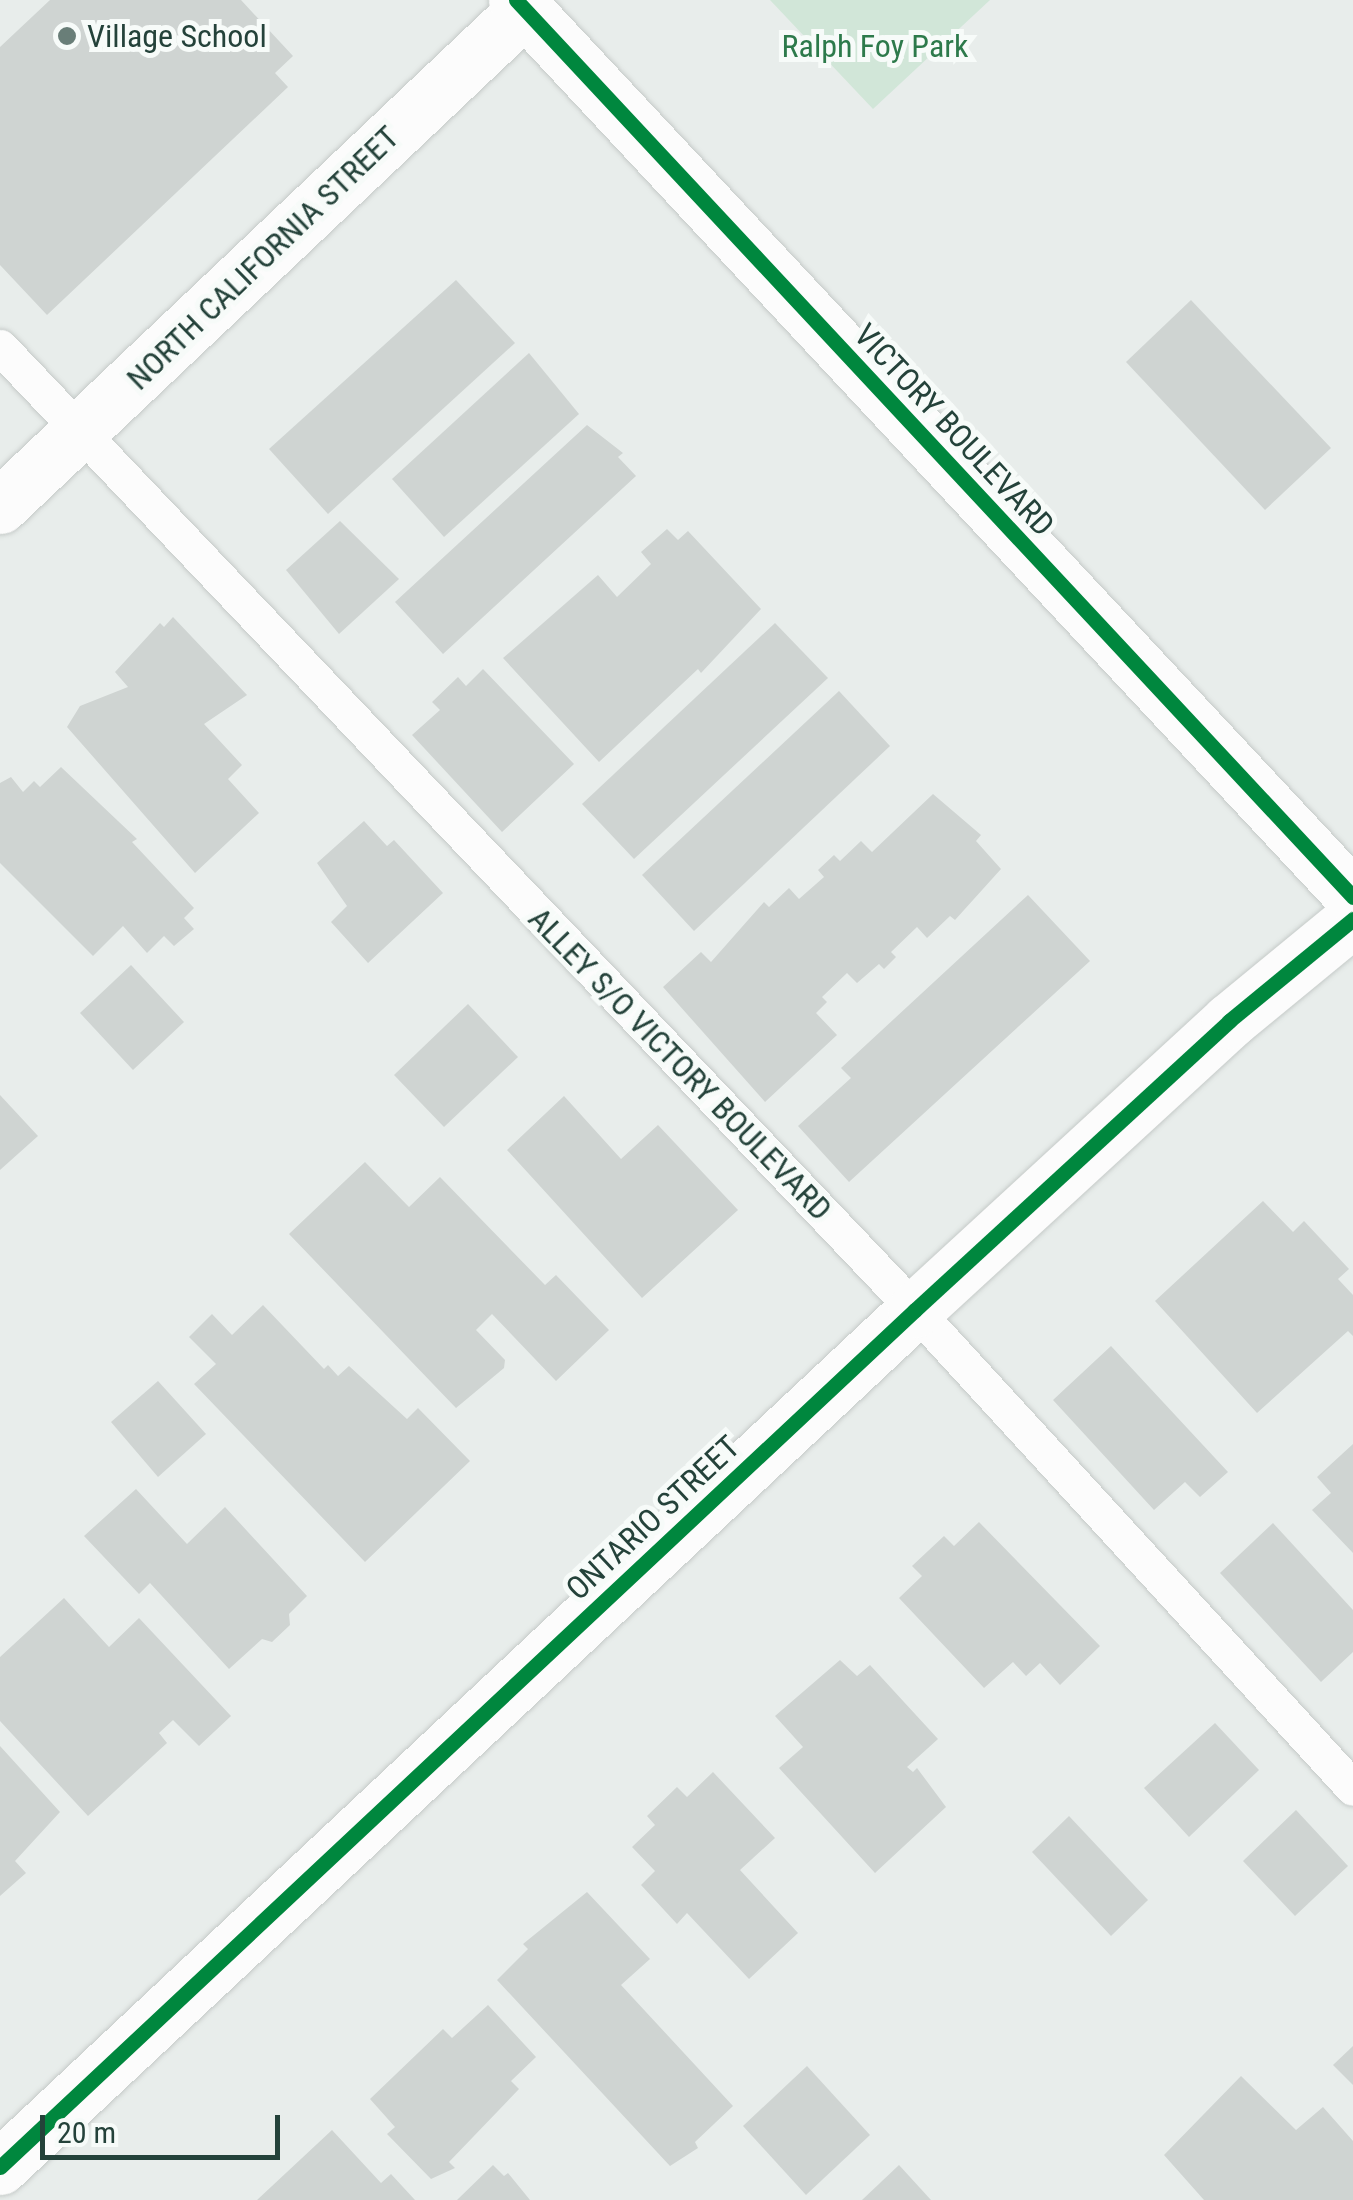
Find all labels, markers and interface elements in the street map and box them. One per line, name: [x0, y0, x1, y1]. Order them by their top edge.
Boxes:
place label: Village School: [87, 17, 267, 55]
marker: Village School: [56, 25, 78, 47]
park label: Ralph Foy Park: [782, 27, 968, 65]
street label: NORTH CALIFORNIA STREET: [119, 118, 407, 398]
street label: VICTORY BOULEVARD: [846, 316, 1062, 544]
street label: ALLEY S/O VICTORY BOULEVARD: [520, 900, 840, 1228]
street label: ONTARIO STREET: [558, 1428, 748, 1608]
scale bar: [45, 2095, 285, 2157]
text: 20 m: [57, 2115, 116, 2150]

